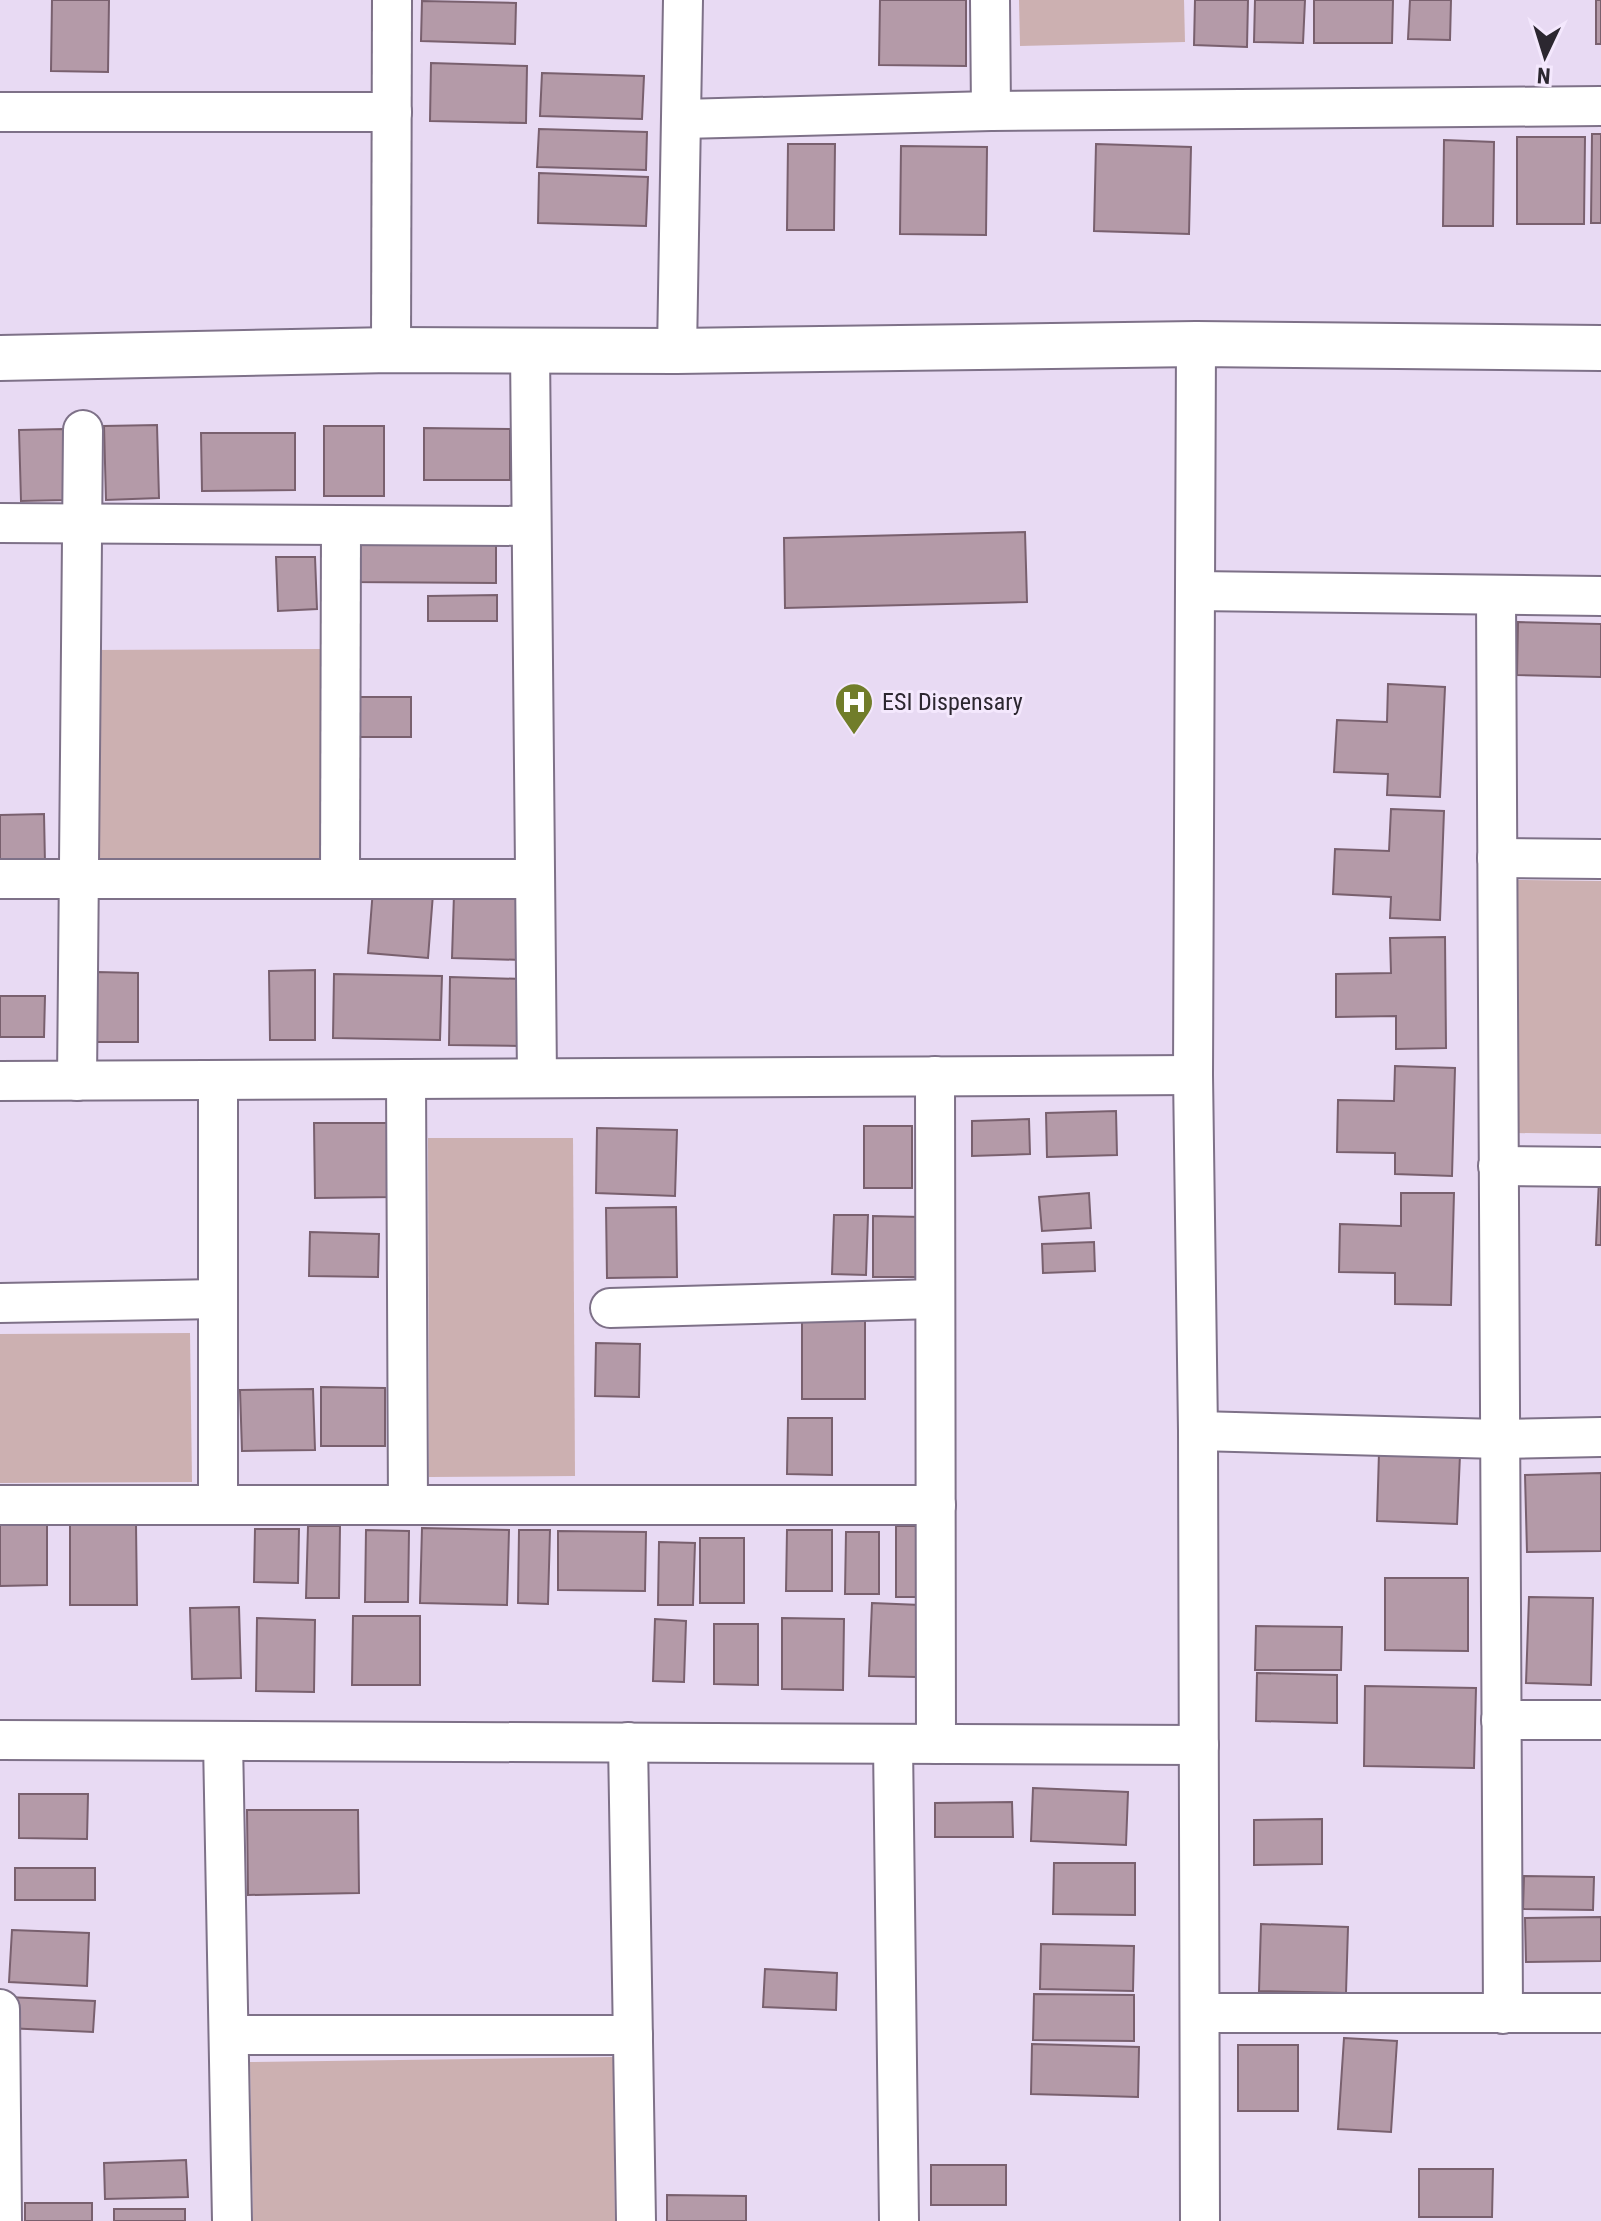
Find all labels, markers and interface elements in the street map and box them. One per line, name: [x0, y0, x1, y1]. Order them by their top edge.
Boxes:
north arrow: [1505, 16, 1585, 96]
text: N: [1536, 63, 1551, 88]
hospital icon: ESI Dispensary: [833, 681, 875, 736]
place label: ESI Dispensary: [882, 688, 1023, 716]

